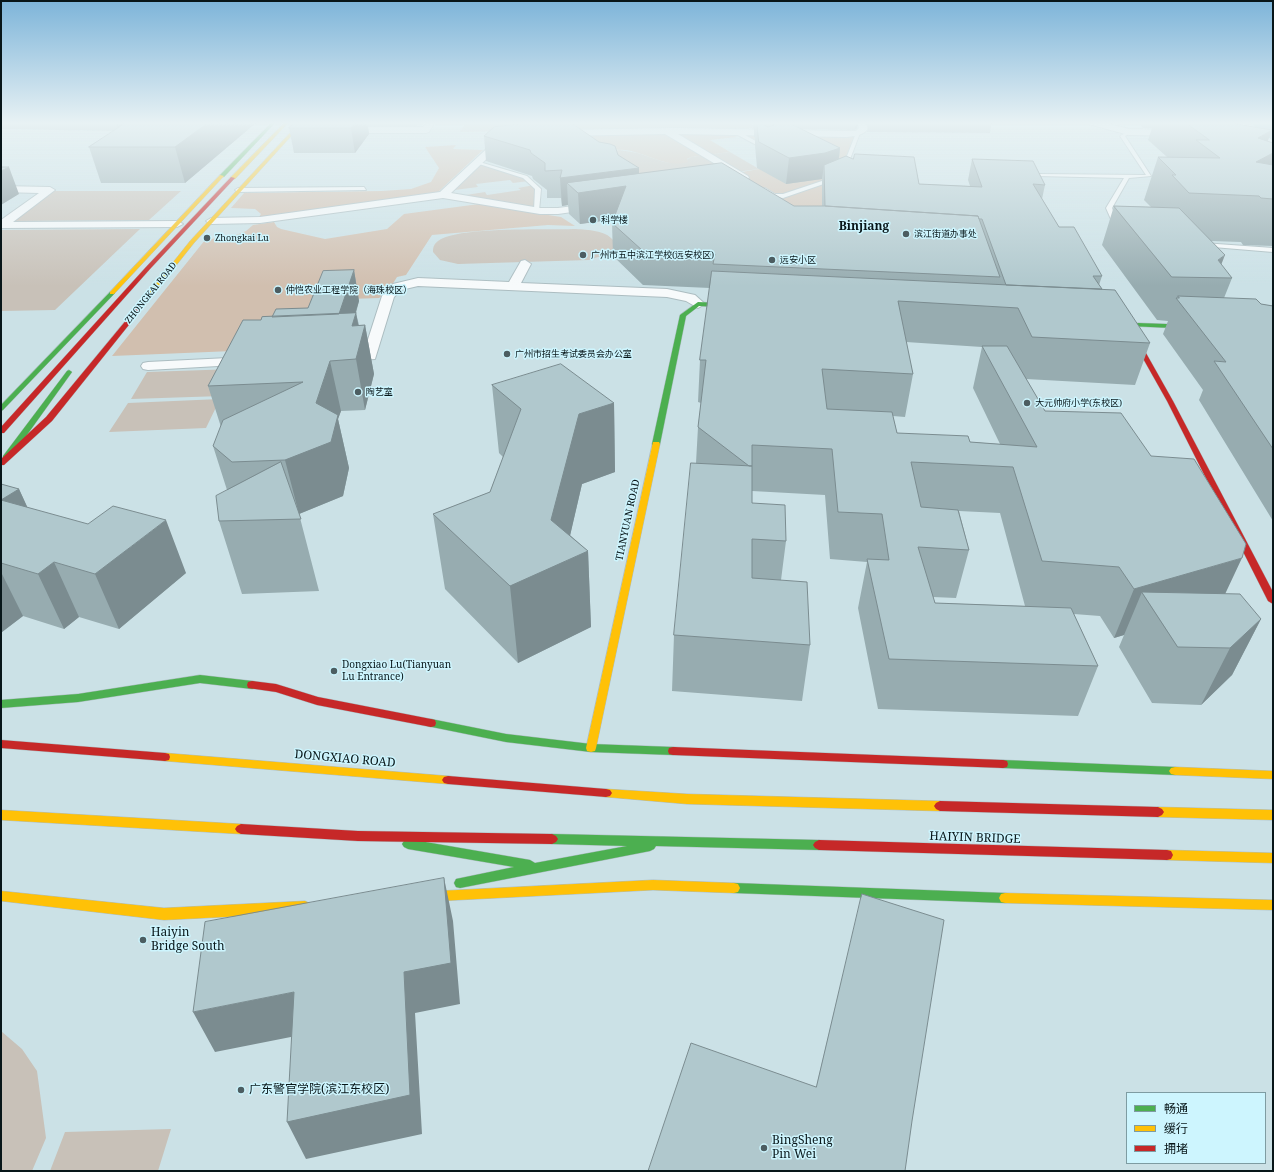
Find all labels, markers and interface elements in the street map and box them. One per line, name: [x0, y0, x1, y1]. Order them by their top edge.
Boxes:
marker: 科学楼: [588, 215, 598, 225]
place label: 科学楼: [601, 215, 628, 225]
district label: Binjiang: [839, 220, 889, 234]
marker: 滨江街道办事处: [901, 229, 911, 239]
place label: 滨江街道办事处: [914, 229, 977, 239]
marker: Zhongkai Lu: [202, 233, 212, 243]
place label: Zhongkai Lu: [215, 233, 269, 243]
marker: 广州市五中滨江学校(远安校区): [578, 250, 588, 260]
place label: 广州市五中滨江学校(远安校区): [591, 250, 714, 260]
marker: 远安小区: [767, 255, 777, 265]
place label: 远安小区: [780, 255, 816, 265]
street label: ZHONGKAI ROAD: [123, 260, 179, 326]
marker: 仲恺农业工程学院（海珠校区）: [273, 285, 283, 295]
place label: 仲恺农业工程学院（海珠校区）: [286, 285, 412, 295]
marker: 广州市招生考试委员会办公室: [502, 349, 512, 359]
place label: 广州市招生考试委员会办公室: [515, 349, 632, 359]
marker: 陶艺室: [353, 387, 363, 397]
place label: 陶艺室: [366, 387, 393, 397]
marker: 大元帅府小学(东校区): [1022, 398, 1032, 408]
place label: 大元帅府小学(东校区): [1035, 398, 1122, 408]
street label: TIANYUAN ROAD: [614, 478, 642, 562]
place label: Dongxiao Lu(Tianyuan Lu Entrance): [342, 659, 451, 682]
marker: Dongxiao Lu(Tianyuan Lu Entrance): [329, 666, 339, 676]
street label: DONGXIAO ROAD: [294, 747, 396, 771]
street label: HAIYIN BRIDGE: [929, 829, 1021, 847]
place label: Haiyin Bridge South: [151, 926, 225, 954]
marker: Haiyin Bridge South: [138, 935, 148, 945]
place label: 广东警官学院(滨江东校区): [249, 1083, 389, 1097]
marker: 广东警官学院(滨江东校区): [236, 1085, 246, 1095]
legend: [1126, 1092, 1266, 1164]
text: 畅通: [1164, 1100, 1188, 1117]
text: 缓行: [1164, 1120, 1188, 1137]
place label: BingSheng Pin Wei: [772, 1134, 833, 1162]
text: 拥堵: [1164, 1140, 1188, 1157]
marker: BingSheng Pin Wei: [759, 1143, 769, 1153]

